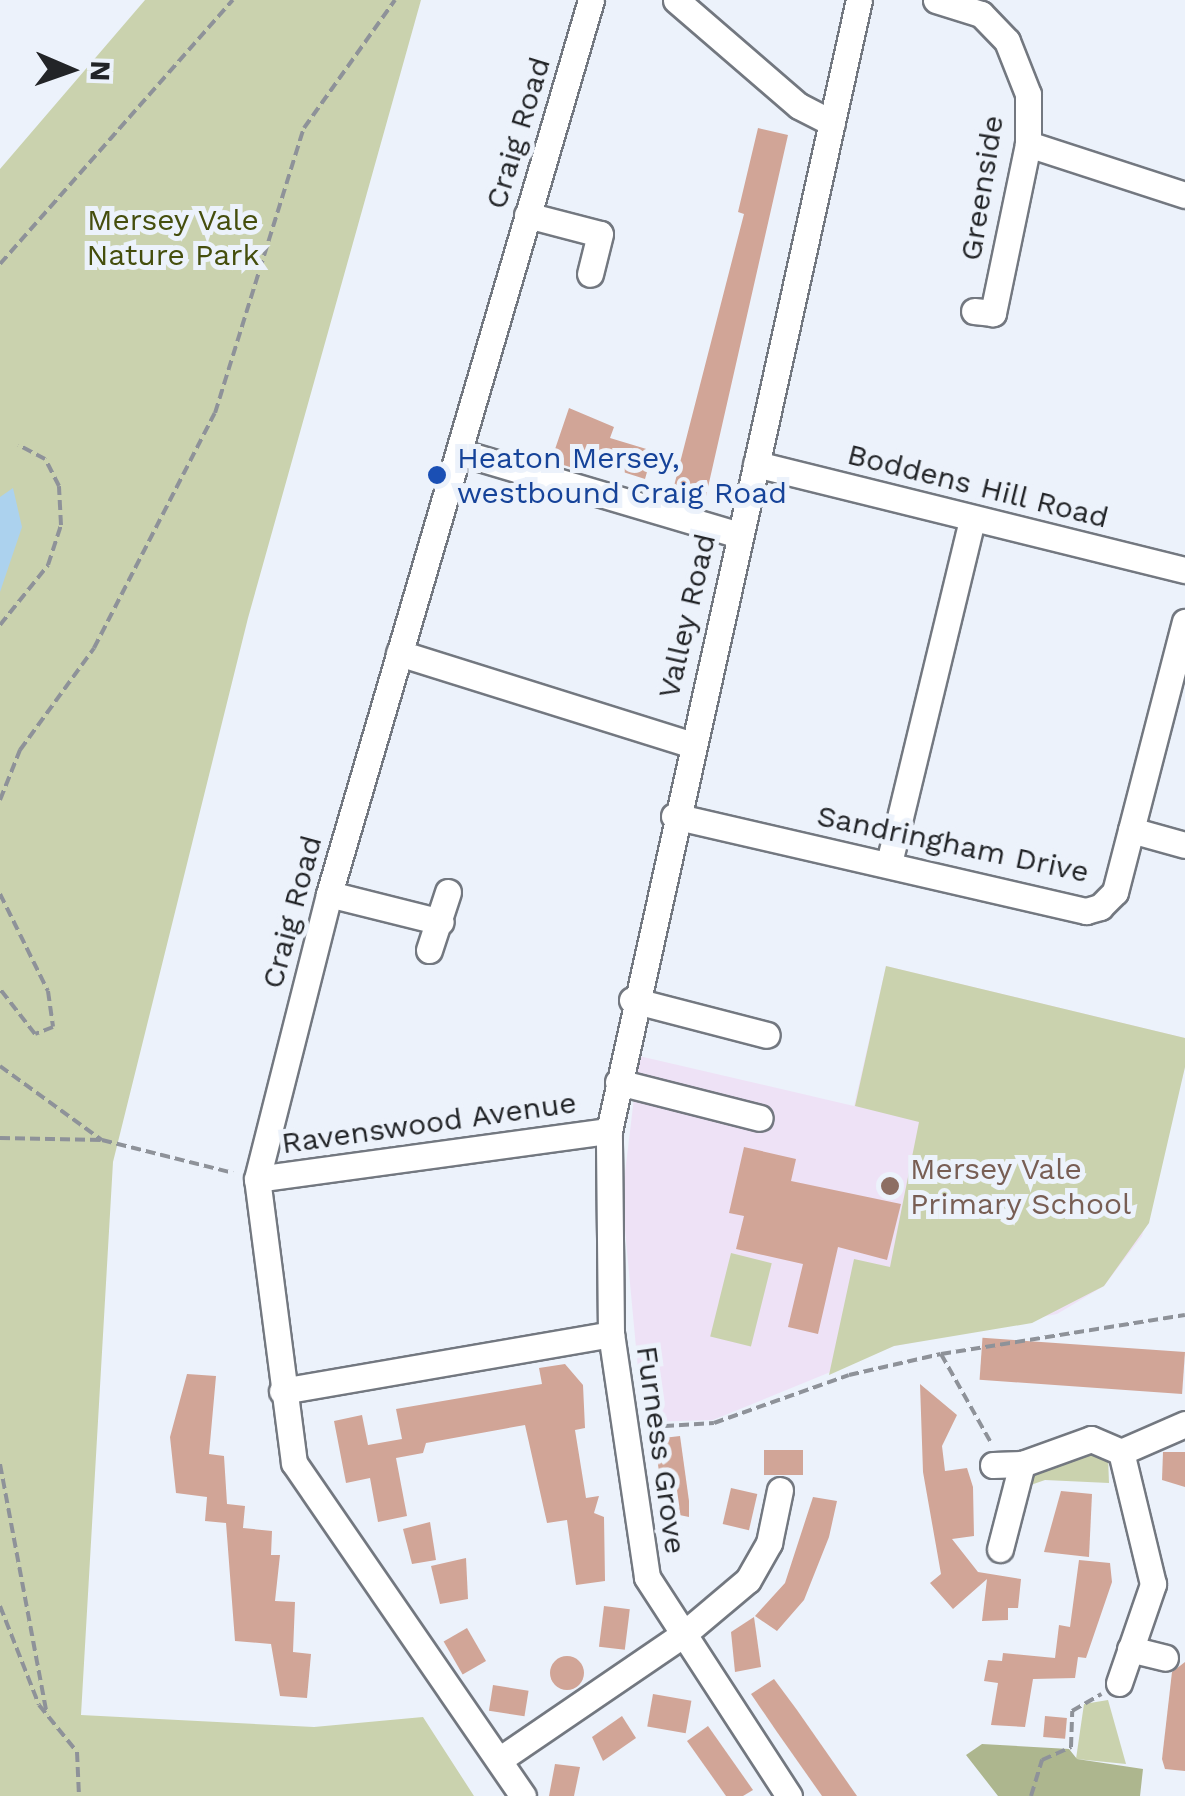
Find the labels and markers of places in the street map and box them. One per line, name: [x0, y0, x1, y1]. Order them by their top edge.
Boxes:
place label: Heaton Mersey, westbound Craig Road: [457, 440, 787, 510]
marker: Heaton Mersey, westbound Craig Road: [426, 464, 448, 486]
place label: Mersey Vale Primary School: [910, 1151, 1132, 1222]
marker: Mersey Vale Primary School: [879, 1175, 901, 1197]

